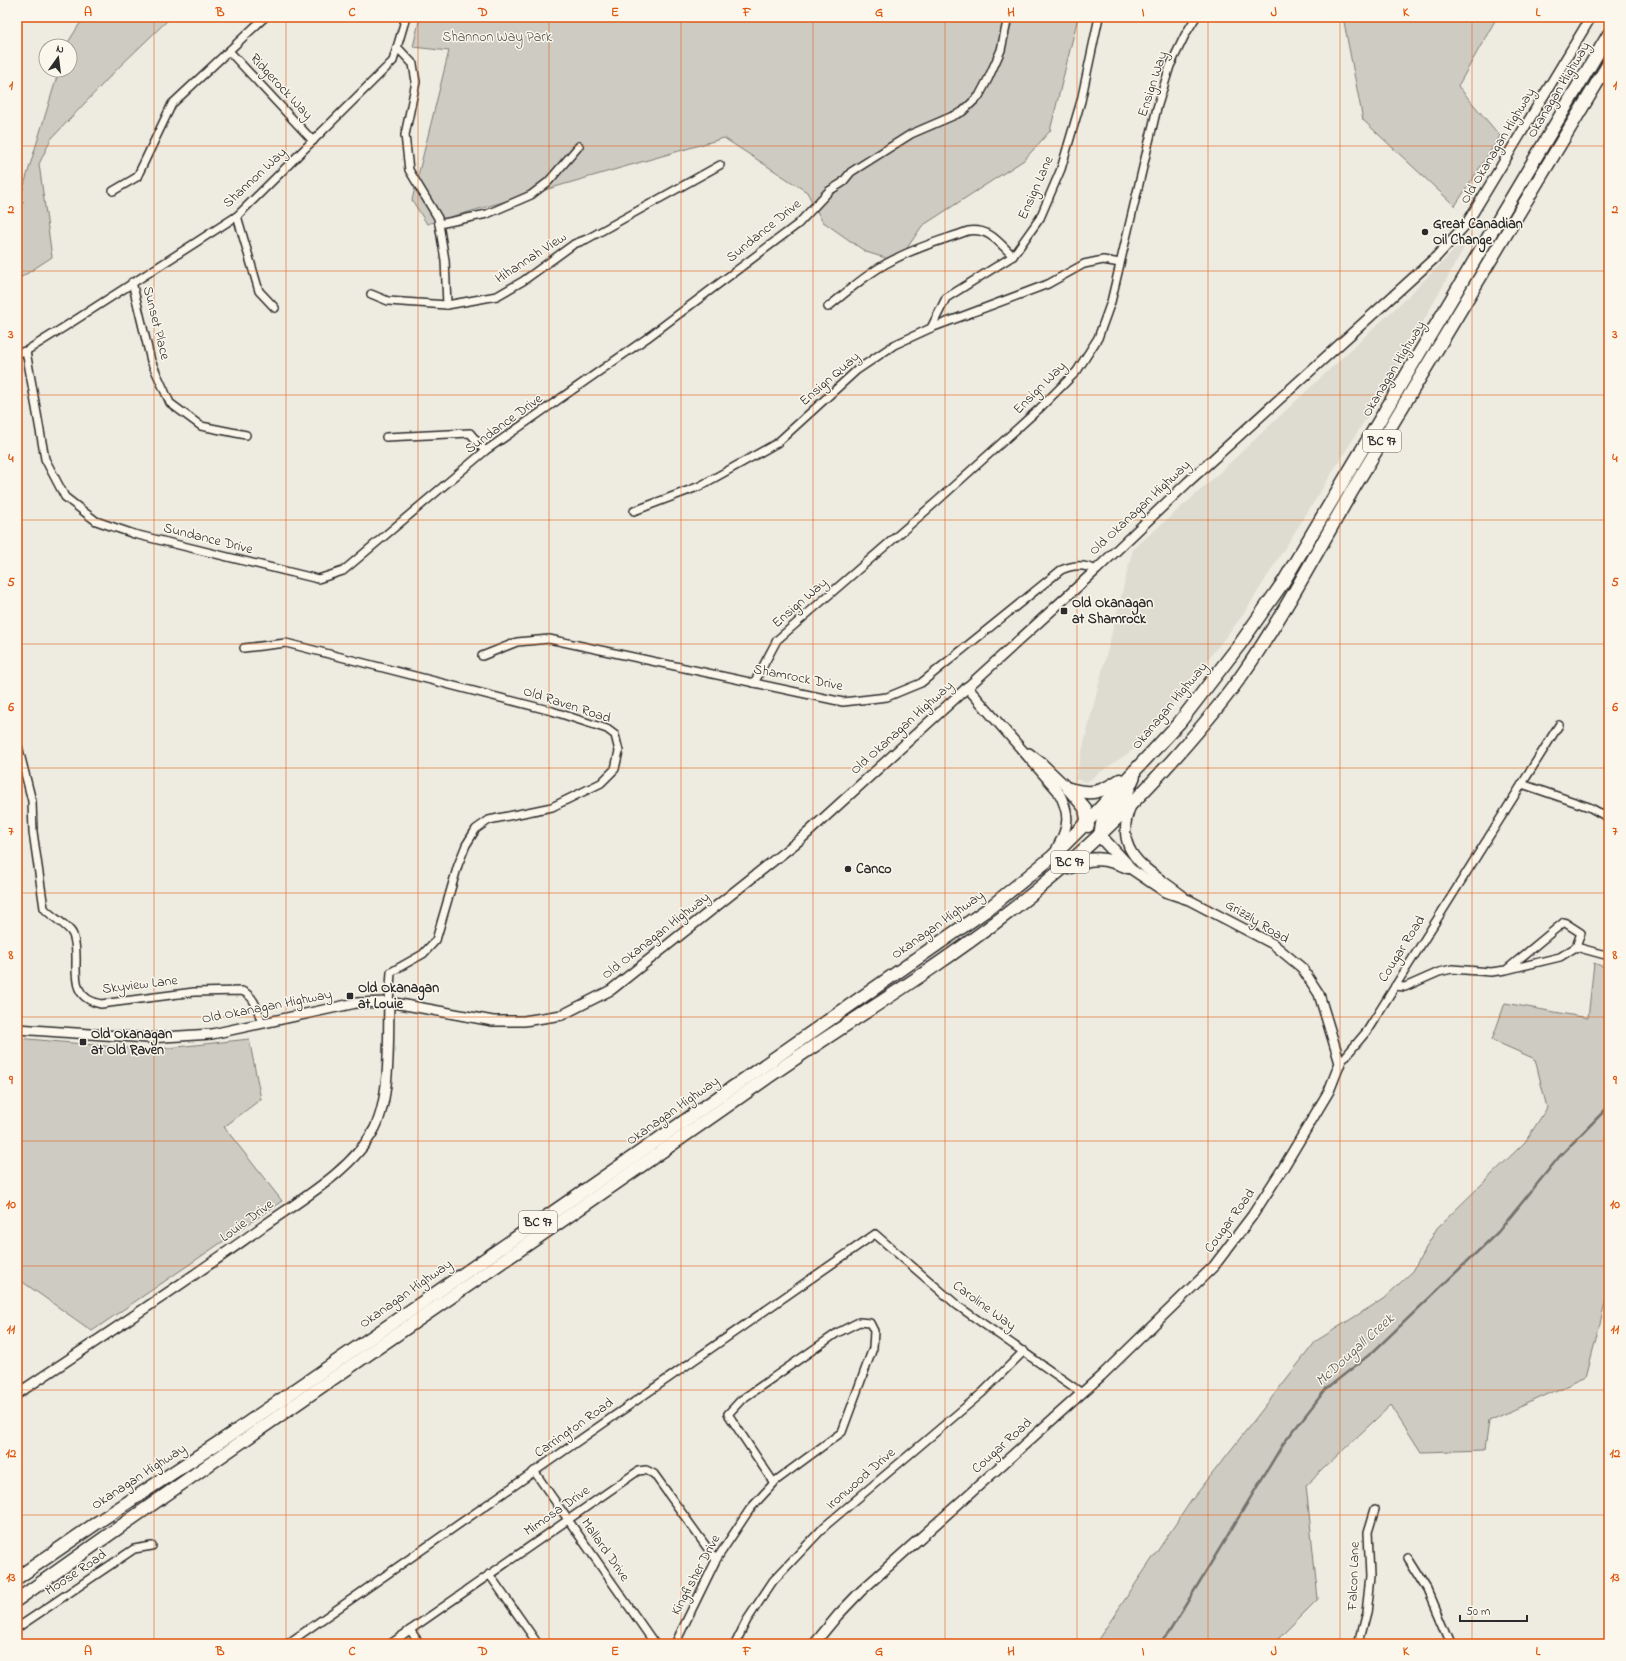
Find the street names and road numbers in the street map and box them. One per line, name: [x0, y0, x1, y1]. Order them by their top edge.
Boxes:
street label: Okanagan Highway: [1522, 38, 1597, 143]
street label: Ensign Way: [1133, 48, 1174, 120]
street label: Ridgerock Way: [244, 49, 318, 126]
street label: Old Okanagan Highway: [1455, 84, 1542, 209]
street label: Shannon Way: [218, 143, 293, 214]
street label: Ensign Lane: [1013, 152, 1061, 224]
street label: Sundance Drive: [722, 194, 807, 268]
street label: Hihannah View: [491, 227, 571, 289]
street label: Sunset Place: [137, 284, 175, 363]
street label: Okanagan Highway: [1357, 317, 1432, 422]
street label: Ensign Quay: [795, 347, 866, 412]
street label: Ensign Way: [1009, 356, 1072, 420]
street label: Sundance Drive: [461, 388, 548, 459]
road number: BC 97: [1363, 430, 1401, 452]
street label: Old Okanagan Highway: [1085, 455, 1196, 561]
street label: Sundance Drive: [161, 518, 256, 560]
street label: Ensign Way: [767, 573, 833, 634]
street label: Okanagan Highway: [1127, 657, 1214, 755]
street label: Shamrock Drive: [751, 659, 845, 697]
street label: Old Okanagan Highway: [846, 676, 959, 781]
street label: Old Raven Road: [520, 681, 614, 729]
road number: BC 97: [1051, 851, 1089, 873]
street label: Okanagan Highway: [887, 885, 989, 966]
street label: Old Okanagan Highway: [597, 887, 715, 986]
street label: Grizzly Road: [1220, 895, 1293, 950]
street label: Cougar Road: [1373, 911, 1432, 987]
street label: Skyview Lane: [101, 970, 180, 1001]
street label: Old Okanagan Highway: [200, 984, 334, 1031]
street label: Okanagan Highway: [622, 1071, 724, 1152]
street label: Cougar Road: [1199, 1184, 1261, 1258]
street label: Louie Drive: [216, 1194, 279, 1248]
road number: BC 97: [519, 1211, 557, 1233]
street label: Okanagan Highway: [355, 1254, 457, 1335]
street label: Caroline Way: [947, 1276, 1020, 1337]
street label: Carrington Road: [530, 1393, 619, 1464]
street label: Cougar Road: [967, 1413, 1038, 1480]
street label: Okanagan Highway: [87, 1438, 191, 1516]
street label: Ironwood Drive: [822, 1442, 901, 1515]
street label: Mimosa Drive: [520, 1480, 595, 1542]
street label: Mallard Drive: [575, 1514, 635, 1587]
street label: Kingfisher Drive: [666, 1530, 727, 1620]
street label: Falcon Lane: [1342, 1541, 1366, 1612]
street label: Moose Road: [41, 1545, 111, 1601]

